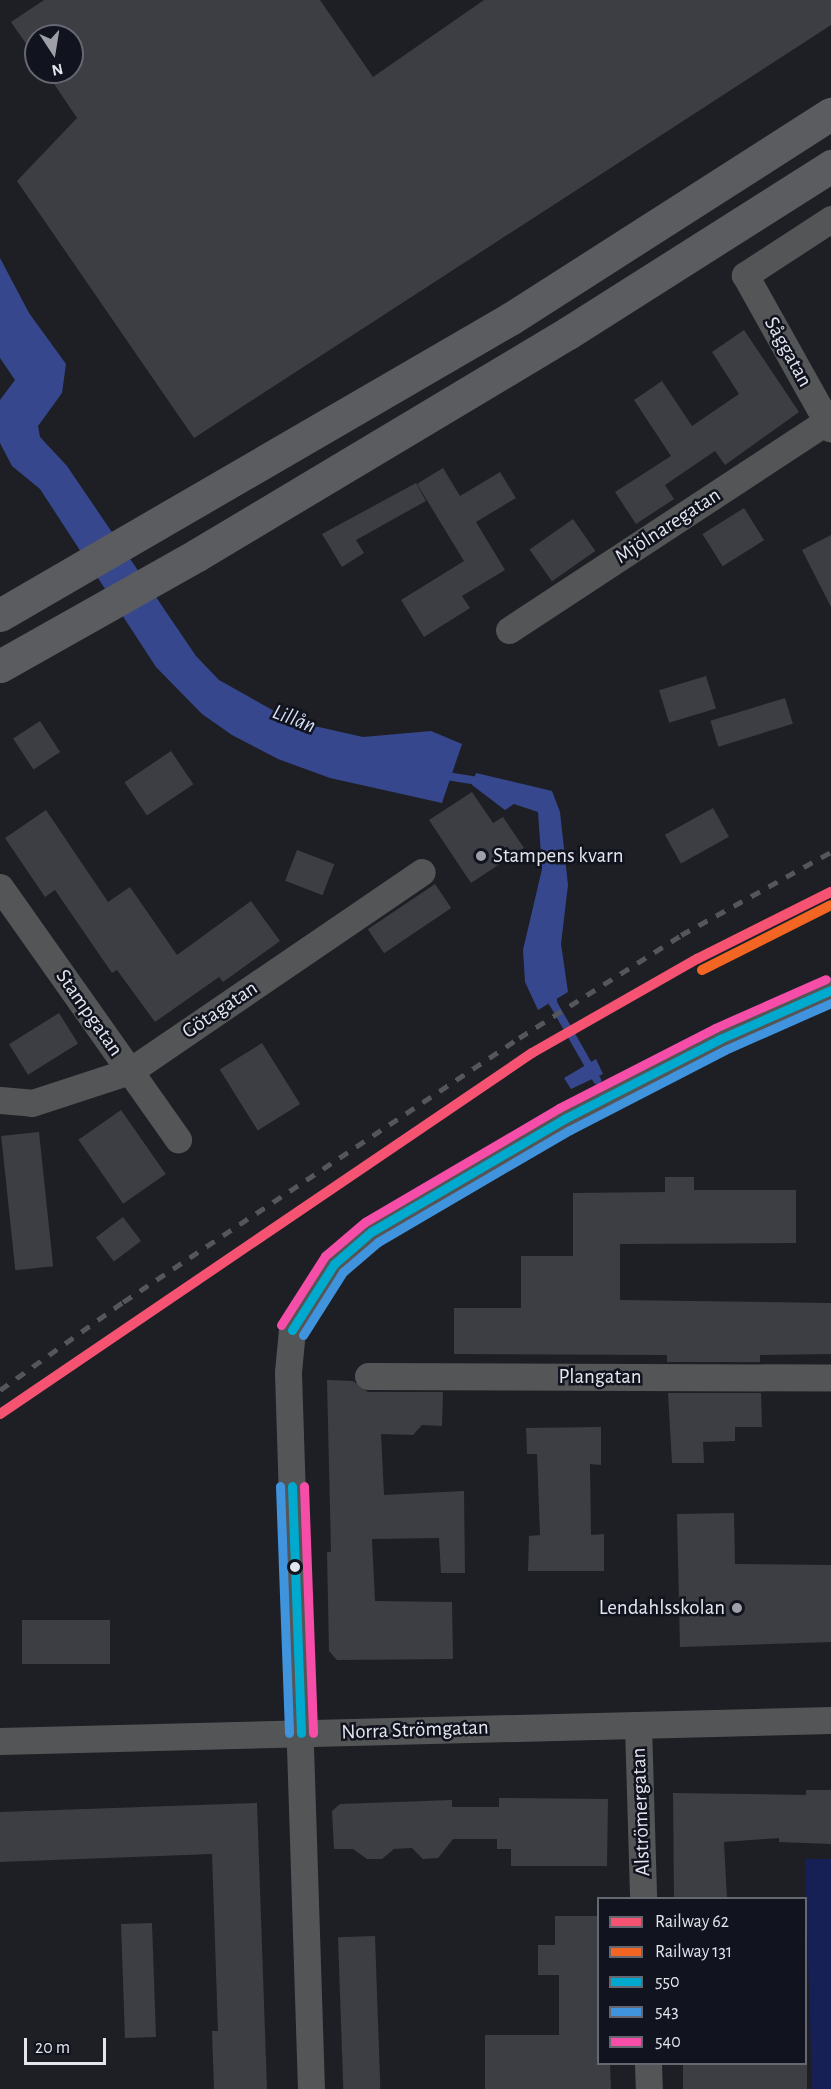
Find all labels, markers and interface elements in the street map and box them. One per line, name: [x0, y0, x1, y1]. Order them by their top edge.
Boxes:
north arrow: [24, 24, 84, 84]
text: N: [50, 61, 64, 79]
street label: Såggatan: [759, 313, 817, 391]
street label: Mjölnaregatan: [610, 483, 726, 569]
water label: Lillån: [269, 699, 319, 739]
place label: Stampens kvarn: [493, 843, 624, 869]
marker: Stampens kvarn: [474, 849, 488, 863]
street label: Stampgatan: [50, 965, 128, 1061]
street label: Götagatan: [177, 976, 263, 1044]
street label: Plangatan: [558, 1364, 642, 1390]
unlabelled marker: [289, 1561, 301, 1573]
place label: Lendahlsskolan: [599, 1595, 725, 1621]
marker: Lendahlsskolan: [730, 1601, 744, 1615]
street label: Norra Strömgatan: [341, 1715, 489, 1745]
street label: Alströmergatan: [626, 1747, 656, 1877]
legend: [597, 1897, 807, 2065]
text: Railway 62: [655, 1913, 729, 1931]
text: Railway 131: [655, 1943, 732, 1961]
text: 550: [655, 1973, 680, 1991]
text: 543: [655, 2003, 679, 2021]
scale bar: [27, 2026, 110, 2064]
text: 540: [655, 2033, 681, 2051]
text: 20 m: [35, 2039, 70, 2057]

